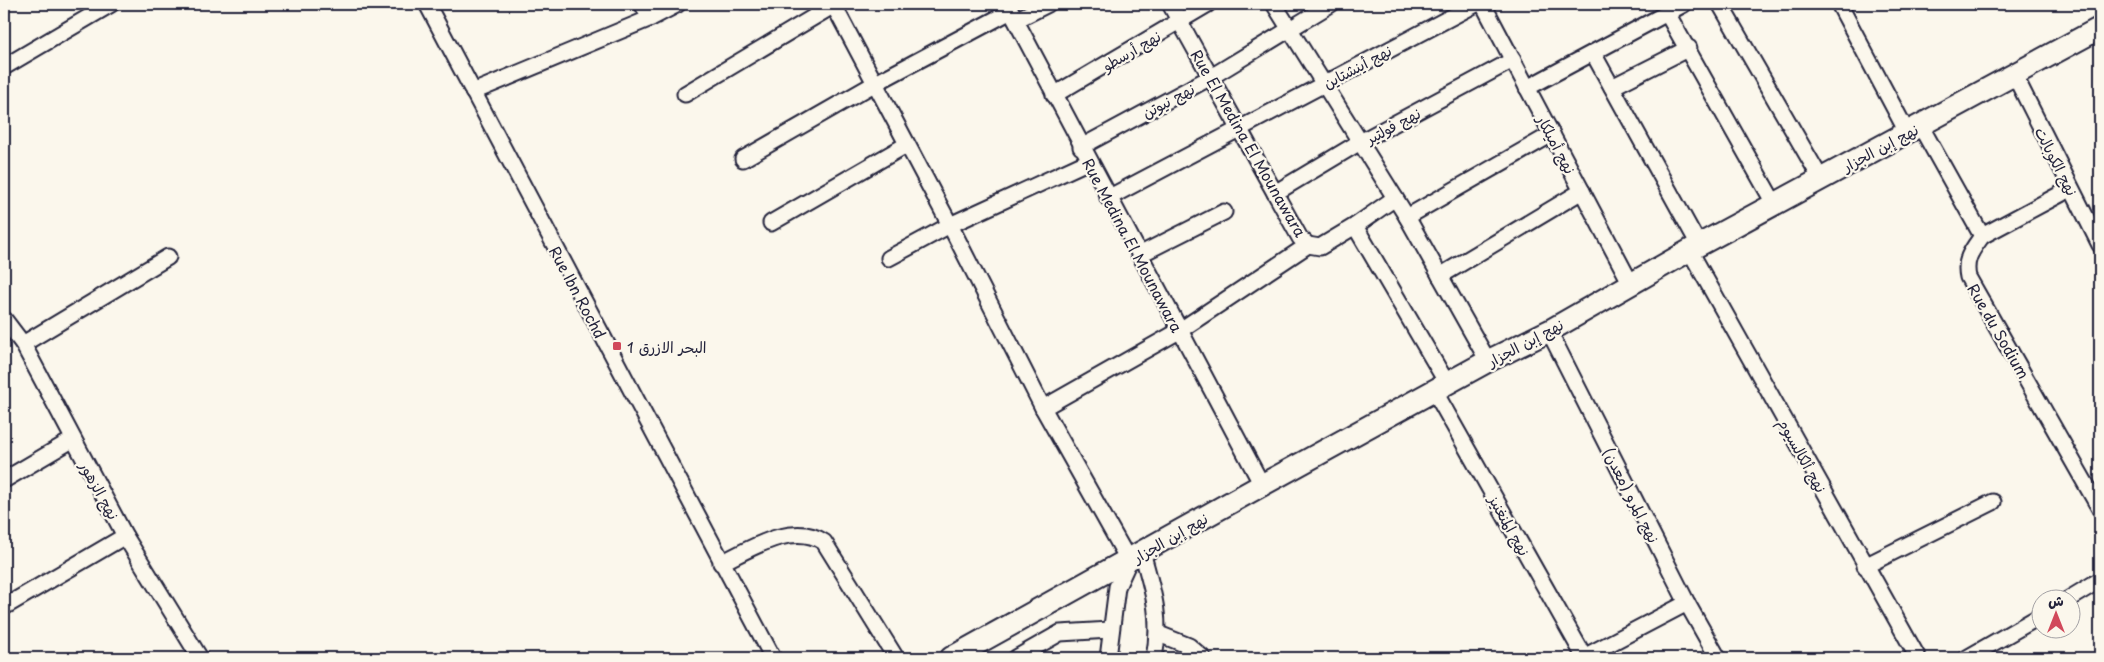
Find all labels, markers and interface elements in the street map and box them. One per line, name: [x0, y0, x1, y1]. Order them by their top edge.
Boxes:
street label: نهج أرسطو: [1096, 24, 1165, 77]
street label: نهج أينشتاين: [1318, 38, 1396, 94]
street label: Rue El Medina El Mounawara: [1186, 45, 1313, 242]
street label: نهج نيوتن: [1137, 76, 1199, 124]
street label: نهج فولتير: [1360, 101, 1424, 150]
street label: نهج أميلكار: [1531, 109, 1582, 178]
street label: نهج إبن الجزار: [1837, 117, 1922, 177]
street label: نهج الكوبالت: [2030, 122, 2084, 200]
street label: Rue Medina El Mounawara: [1077, 154, 1189, 337]
street label: Rue Ibn Rochd: [544, 242, 612, 342]
street label: Rue du Sodium: [1962, 279, 2036, 383]
street label: نهج إبن الجزار: [1482, 312, 1567, 372]
place label: 1 البحر الازرق: [627, 335, 707, 358]
marker: 1 البحر الازرق: [611, 340, 623, 352]
street label: نهج ألكالسيوم: [1771, 413, 1833, 498]
street label: نهج المرو (معدن): [1598, 443, 1666, 547]
street label: نهج الزهور: [74, 456, 126, 524]
street label: نهج المنغنيز: [1483, 488, 1536, 560]
street label: نهج إبن الجزار: [1127, 506, 1212, 568]
north arrow: [2032, 590, 2082, 640]
text: ش: [2048, 590, 2064, 611]

